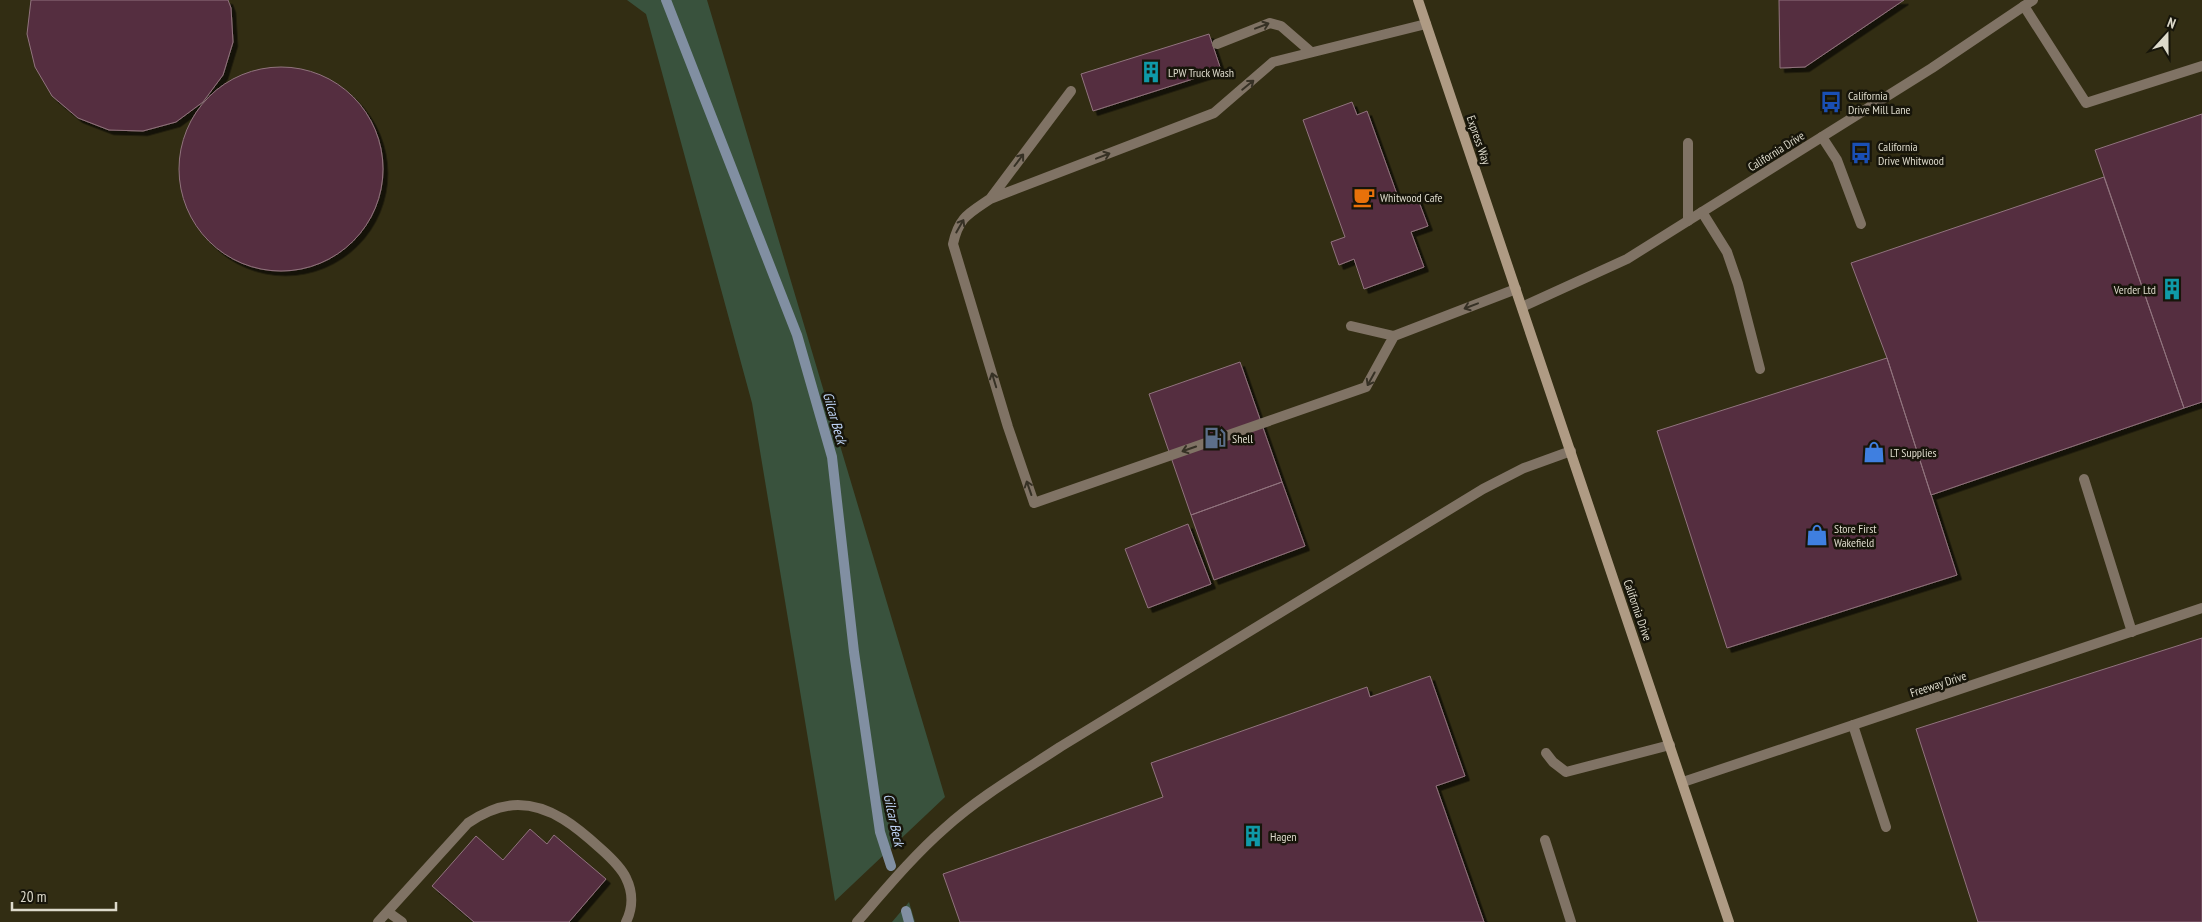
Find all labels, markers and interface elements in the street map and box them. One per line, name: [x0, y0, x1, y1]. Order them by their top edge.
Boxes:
north arrow: [2142, 10, 2192, 60]
text: N: [2165, 13, 2178, 33]
one-way arrow: [1254, 21, 1269, 30]
building icon: LPW Truck Wash: [1138, 59, 1164, 85]
place label: LPW Truck Wash: [1168, 65, 1234, 80]
one-way arrow: [1241, 80, 1254, 91]
place label: California Drive Mill Lane: [1848, 88, 1911, 117]
bus stop icon: California Drive Mill Lane: [1818, 89, 1844, 115]
street label: Express Way: [1464, 113, 1495, 167]
street label: California Drive: [1745, 128, 1807, 174]
place label: California Drive Whitwood: [1878, 139, 1944, 168]
bus stop icon: California Drive Whitwood: [1848, 140, 1874, 166]
one-way arrow: [1096, 150, 1111, 159]
one-way arrow: [1014, 153, 1024, 167]
cafe icon: Whitwood Cafe: [1351, 184, 1377, 210]
place label: Whitwood Cafe: [1380, 190, 1442, 205]
one-way arrow: [955, 218, 965, 233]
building icon: Verder Ltd: [2159, 276, 2185, 302]
place label: Verder Ltd: [2113, 282, 2156, 297]
one-way arrow: [1464, 302, 1479, 311]
one-way arrow: [1366, 371, 1375, 386]
one-way arrow: [989, 373, 999, 389]
water label: Gilcar Beck: [819, 390, 851, 448]
fuel station icon: Shell: [1202, 425, 1228, 451]
place label: Shell: [1232, 431, 1253, 446]
shop icon: LT Supplies: [1861, 439, 1887, 465]
one-way arrow: [1181, 445, 1197, 454]
place label: LT Supplies: [1890, 445, 1937, 460]
one-way arrow: [1024, 480, 1033, 496]
place label: Store First Wakefield: [1834, 521, 1877, 550]
shop icon: Store First Wakefield: [1804, 522, 1830, 548]
street label: California Drive: [1620, 577, 1656, 643]
street label: Freeway Drive: [1908, 668, 1968, 700]
water label: Gilcar Beck: [880, 792, 909, 849]
building icon: Hagen: [1240, 823, 1266, 849]
place label: Hagen: [1270, 829, 1297, 844]
scale bar: [12, 880, 116, 912]
text: 20 m: [20, 887, 46, 906]

